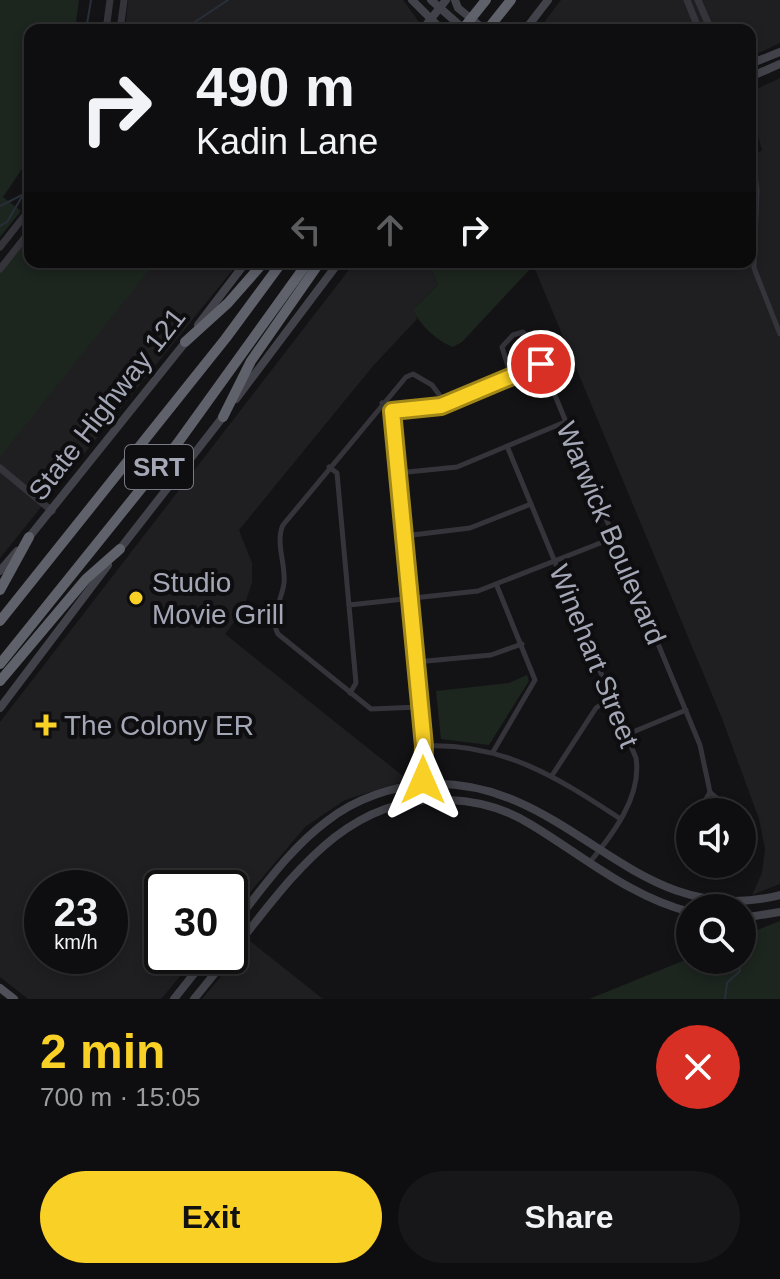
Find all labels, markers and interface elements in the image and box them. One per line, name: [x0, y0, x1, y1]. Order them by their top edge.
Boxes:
text: 490 m: [196, 55, 355, 118]
icon: right: [64, 56, 168, 160]
text: Kadin Lane: [196, 121, 378, 162]
icon: left: [284, 208, 328, 252]
icon: ahead: [368, 208, 412, 252]
icon: right: [452, 208, 496, 252]
street label: State Highway 121: [22, 302, 192, 506]
pin: [507, 330, 575, 398]
icon: arrive: [519, 342, 563, 386]
street label: Warwick Boulevard: [550, 417, 672, 649]
road number: SRT: [125, 445, 193, 489]
street label: Winehart Street: [543, 560, 645, 752]
place label: Studio Movie Grill: [152, 567, 284, 630]
marker: Studio Movie Grill: [127, 589, 145, 607]
place label: The Colony ER: [64, 710, 254, 741]
marker: The Colony ER: [35, 714, 57, 736]
position arrow: [381, 738, 465, 822]
map controls: [676, 798, 756, 974]
button: sound: [676, 798, 756, 878]
speed limit sign: 30: [144, 870, 248, 974]
text: 23: [54, 890, 98, 934]
button: search: [676, 894, 756, 974]
text: km/h: [54, 931, 98, 953]
text: 2 min: [40, 1025, 165, 1078]
button: close: [656, 1025, 740, 1109]
text: 700 m · 15:05: [40, 1082, 200, 1112]
button: Exit: [40, 1171, 382, 1263]
button: Share: [398, 1171, 740, 1263]

